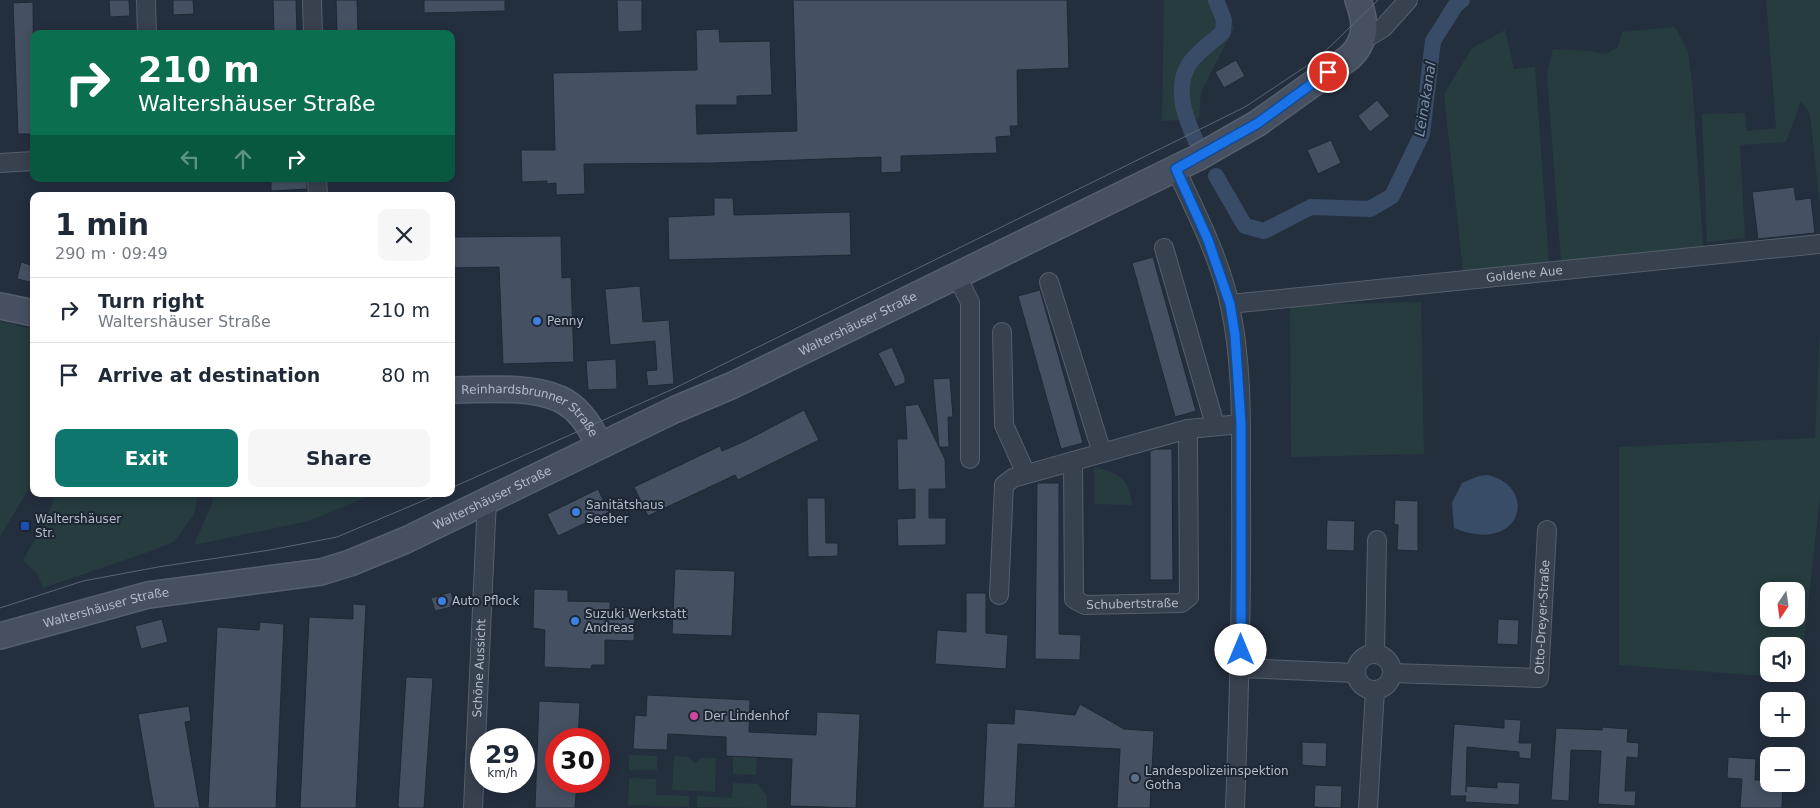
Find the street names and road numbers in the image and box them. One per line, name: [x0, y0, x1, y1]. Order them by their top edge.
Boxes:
street label: Goldene Aue: [1485, 263, 1564, 285]
street label: Waltershäuser Straße: [797, 289, 919, 359]
street label: Reinhardsbrunner Straße: [461, 382, 601, 439]
street label: Waltershäuser Straße: [431, 463, 554, 533]
street label: Otto-Dreyer-Straße: [1532, 560, 1552, 675]
street label: Waltershäuser Straße: [42, 585, 170, 631]
street label: Schubertstraße: [1086, 596, 1179, 612]
street label: Schöne Aussicht: [470, 618, 489, 718]

